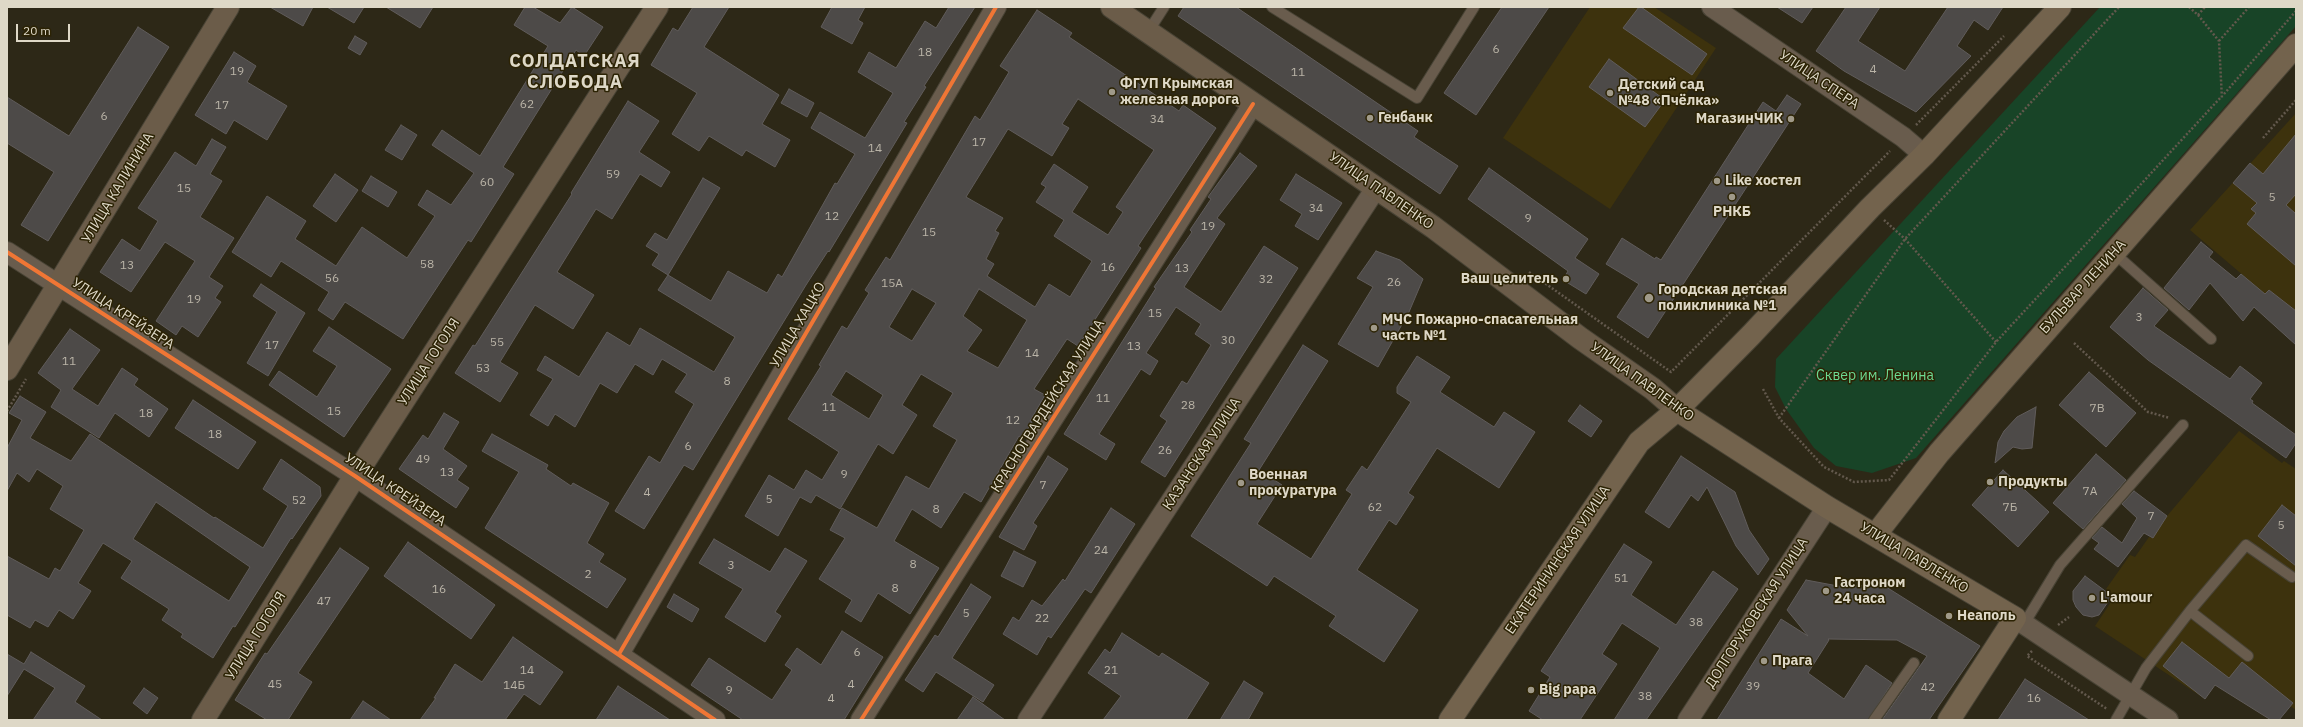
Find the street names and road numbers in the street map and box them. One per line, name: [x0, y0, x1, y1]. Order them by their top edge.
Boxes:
street label: УЛИЦА СПЕРА: [1776, 47, 1862, 113]
street label: УЛИЦА КАЛИНИНА: [78, 130, 158, 246]
street label: УЛИЦА ПАВЛЕНКО: [1326, 149, 1436, 233]
street label: БУЛЬВАР ЛЕНИНА: [2036, 236, 2130, 338]
street label: УЛИЦА КРЕЙЗЕРА: [69, 275, 177, 353]
street label: УЛИЦА ХАЦКО: [767, 279, 829, 371]
street label: УЛИЦА ГОГОЛЯ: [395, 315, 463, 409]
street label: КРАСНОГВАРДЕЙСКАЯ УЛИЦА: [988, 316, 1108, 496]
street label: УЛИЦА ПАВЛЕНКО: [1587, 339, 1697, 425]
street label: КАЗАНСКАЯ УЛИЦА: [1159, 395, 1245, 513]
street label: УЛИЦА КРЕЙЗЕРА: [341, 450, 449, 530]
street label: ЕКАТЕРИНИНСКАЯ УЛИЦА: [1502, 483, 1614, 637]
street label: УЛИЦА ПАВЛЕНКО: [1857, 519, 1971, 597]
street label: ДОЛГОРУКОВСКАЯ УЛИЦА: [1702, 535, 1812, 691]
street label: УЛИЦА ГОГОЛЯ: [222, 589, 290, 683]

